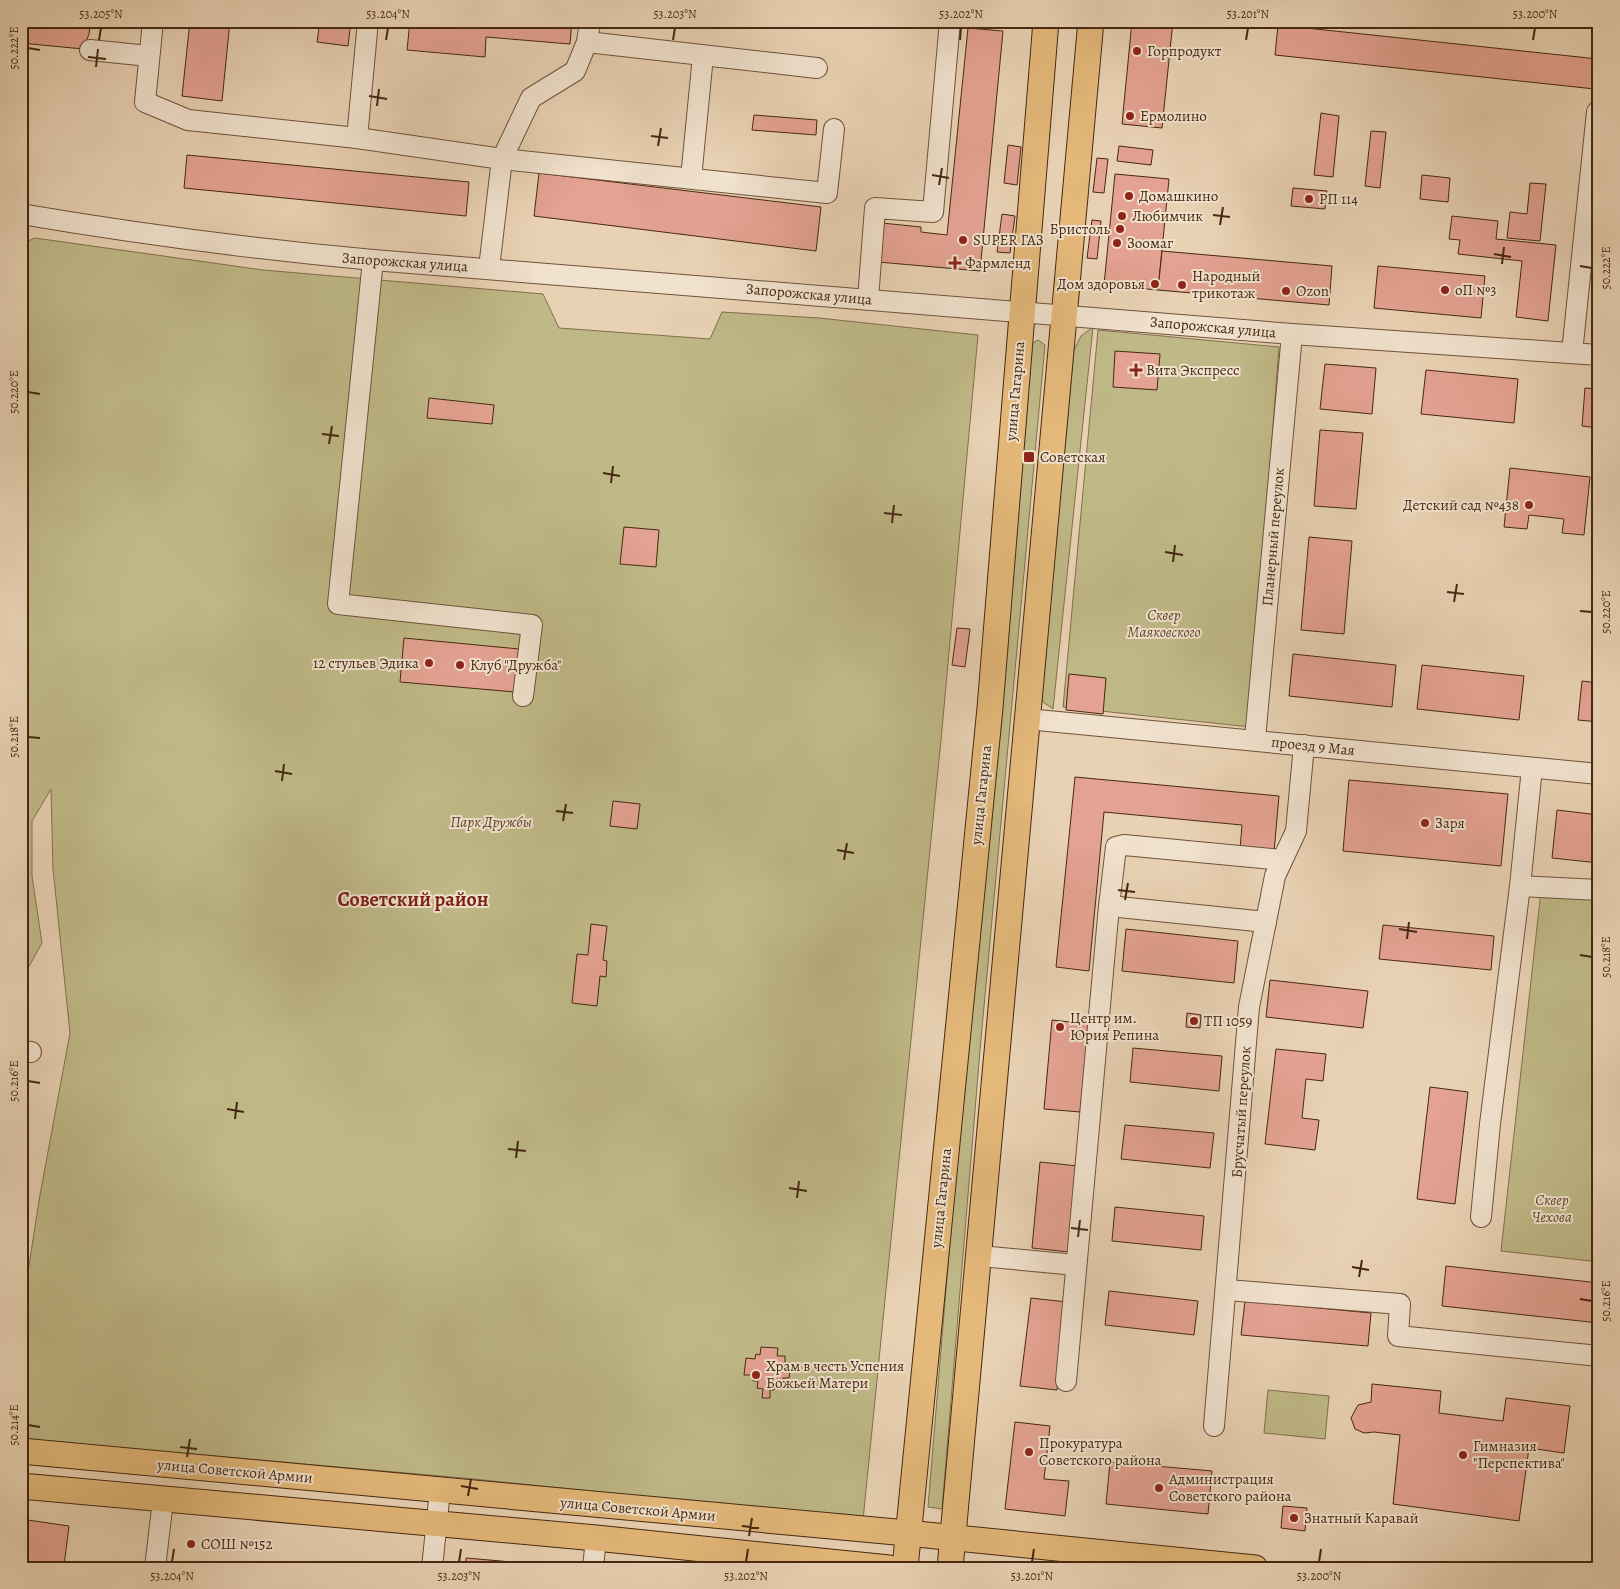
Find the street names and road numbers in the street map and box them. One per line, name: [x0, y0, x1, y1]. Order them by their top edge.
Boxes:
street label: Запорожская улица: [341, 248, 469, 276]
street label: Запорожская улица: [745, 279, 873, 309]
street label: Запорожская улица: [1149, 312, 1277, 342]
street label: улица Гагарина: [1001, 340, 1029, 443]
street label: Планерный переулок: [1257, 467, 1289, 607]
street label: проезд 9 Мая: [1270, 732, 1356, 760]
street label: улица Гагарина: [966, 744, 996, 847]
street label: Брусчатый переулок: [1226, 1045, 1256, 1178]
street label: улица Гагарина: [926, 1147, 956, 1250]
street label: улица Советской Армии: [155, 1454, 314, 1488]
street label: улица Советской Армии: [558, 1492, 717, 1526]

